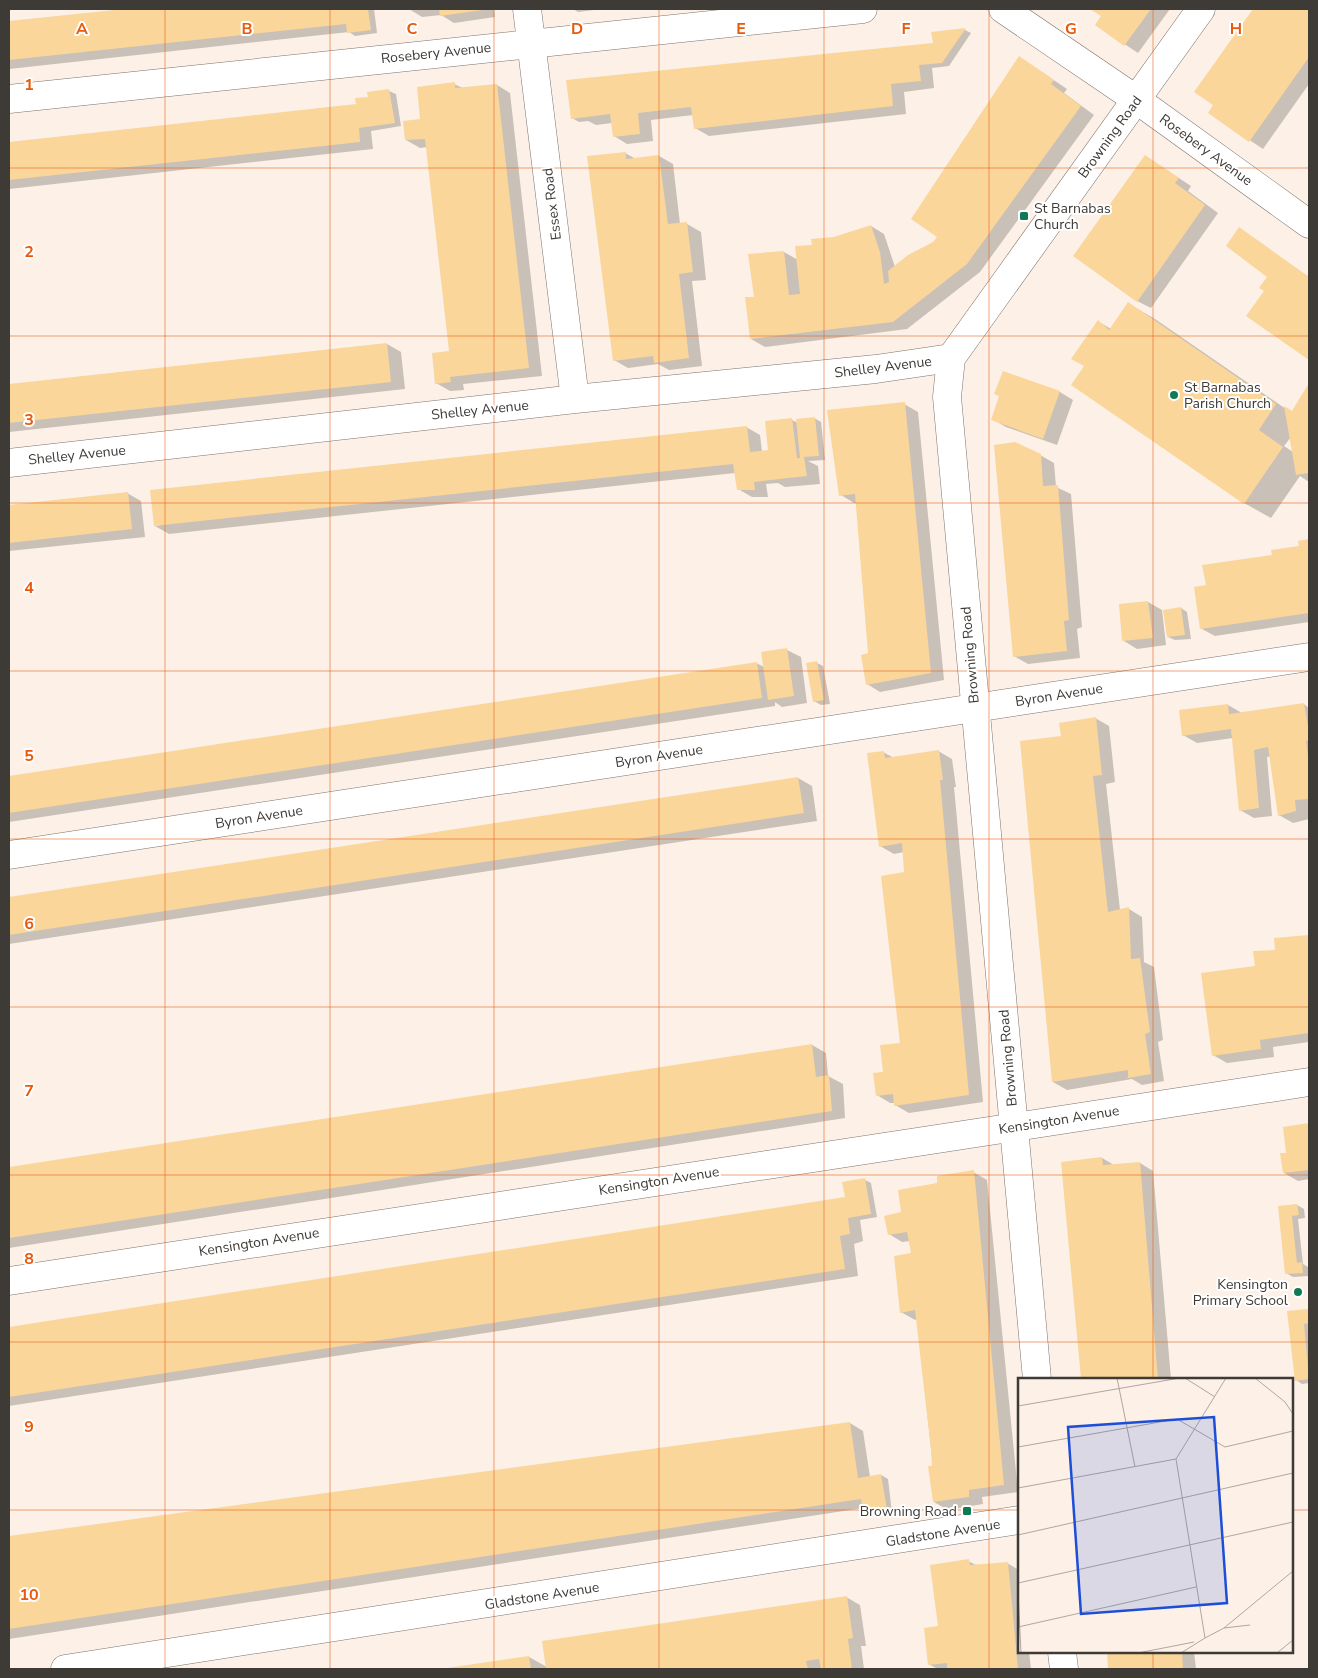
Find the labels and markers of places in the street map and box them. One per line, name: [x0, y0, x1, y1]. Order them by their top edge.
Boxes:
place label: St Barnabas Church: [1034, 199, 1111, 234]
marker: St Barnabas Church: [1018, 210, 1030, 222]
place label: St Barnabas Parish Church: [1184, 378, 1271, 413]
marker: St Barnabas Parish Church: [1168, 389, 1180, 401]
place label: Kensington Primary School: [1193, 1275, 1289, 1310]
marker: Kensington Primary School: [1292, 1286, 1304, 1298]
place label: Browning Road: [860, 1502, 957, 1521]
marker: Browning Road: [961, 1505, 973, 1517]

